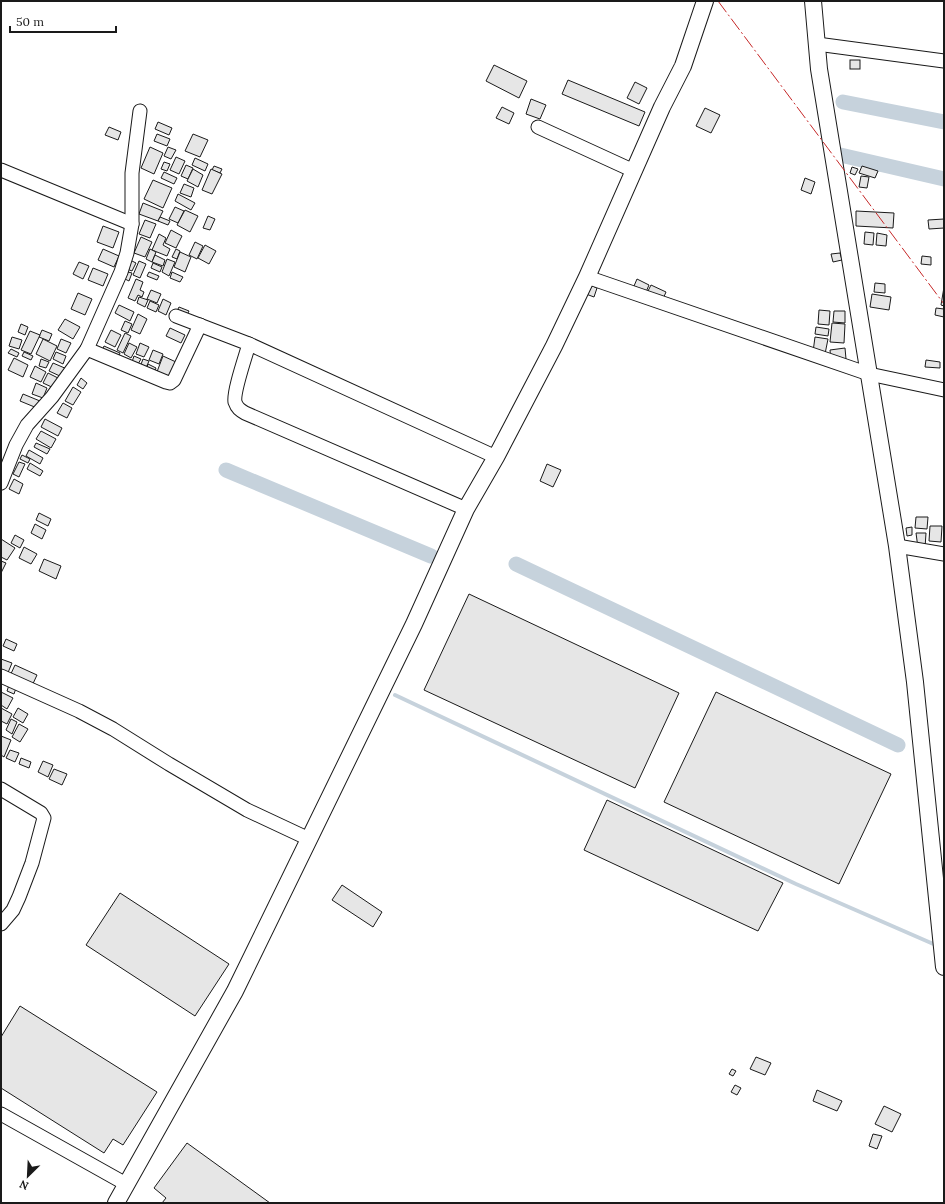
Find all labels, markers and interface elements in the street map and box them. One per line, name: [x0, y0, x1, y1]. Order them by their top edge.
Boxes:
scale bar: [10, 8, 116, 34]
text: 50 m: [16, 14, 44, 29]
north arrow: [8, 1156, 48, 1196]
text: N: [17, 1177, 31, 1193]

